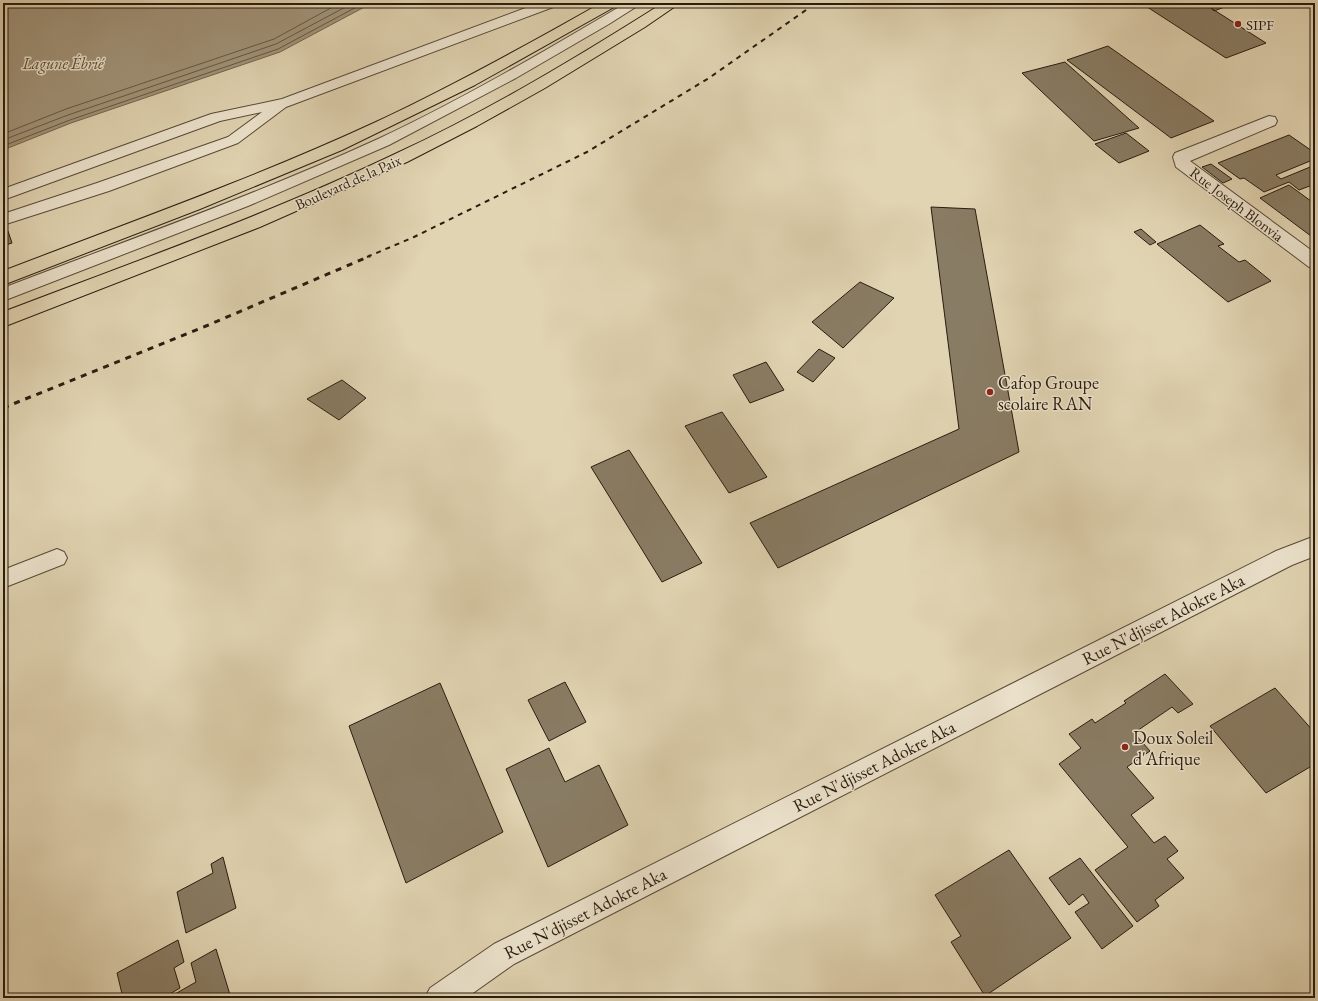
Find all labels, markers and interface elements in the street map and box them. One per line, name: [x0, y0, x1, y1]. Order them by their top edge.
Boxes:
place label: SIPF: [1246, 15, 1274, 34]
marker: SIPF: [1233, 19, 1243, 29]
water label: Lagune Ébrié: [21, 53, 105, 74]
street label: Boulevard de la Paix: [292, 150, 405, 214]
street label: Rue Joseph Blonvia: [1186, 163, 1288, 245]
place label: Cafop Groupe scolaire RAN: [998, 371, 1099, 415]
marker: Cafop Groupe scolaire RAN: [985, 387, 995, 397]
street label: Rue N'djisset Adokre Aka: [1078, 568, 1249, 670]
street label: Rue N'djisset Adokre Aka: [789, 715, 960, 817]
place label: Doux Soleil d'Afrique: [1133, 726, 1213, 770]
marker: Doux Soleil d'Afrique: [1120, 742, 1130, 752]
street label: Rue N'djisset Adokre Aka: [500, 862, 671, 964]

